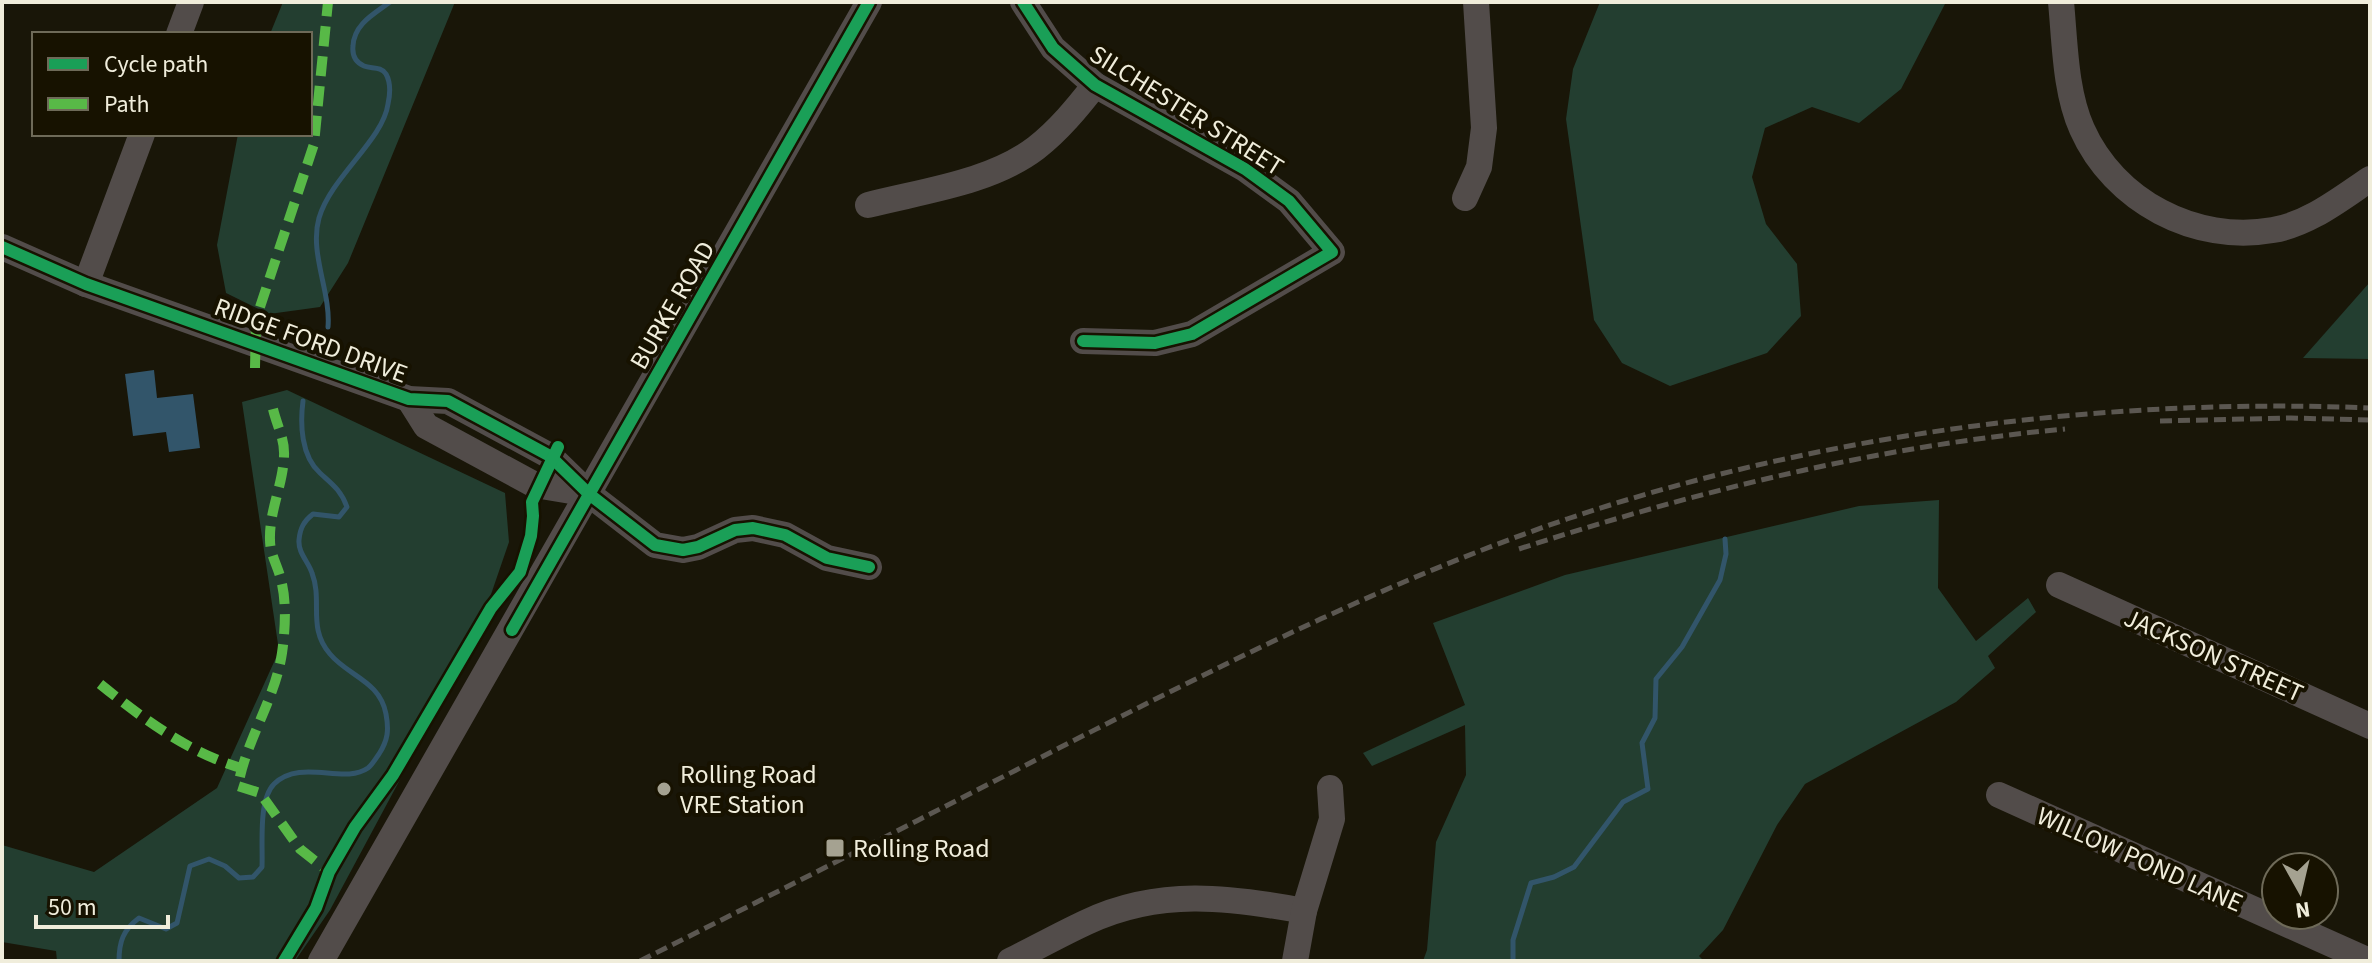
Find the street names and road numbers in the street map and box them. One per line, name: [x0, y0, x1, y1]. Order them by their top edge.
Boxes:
street label: SILCHESTER STREET: [1083, 36, 1291, 185]
street label: BURKE ROAD: [621, 234, 724, 376]
street label: RIDGE FORD DRIVE: [209, 288, 413, 393]
street label: JACKSON STREET: [2118, 599, 2309, 712]
street label: WILLOW POND LANE: [2031, 797, 2249, 921]

